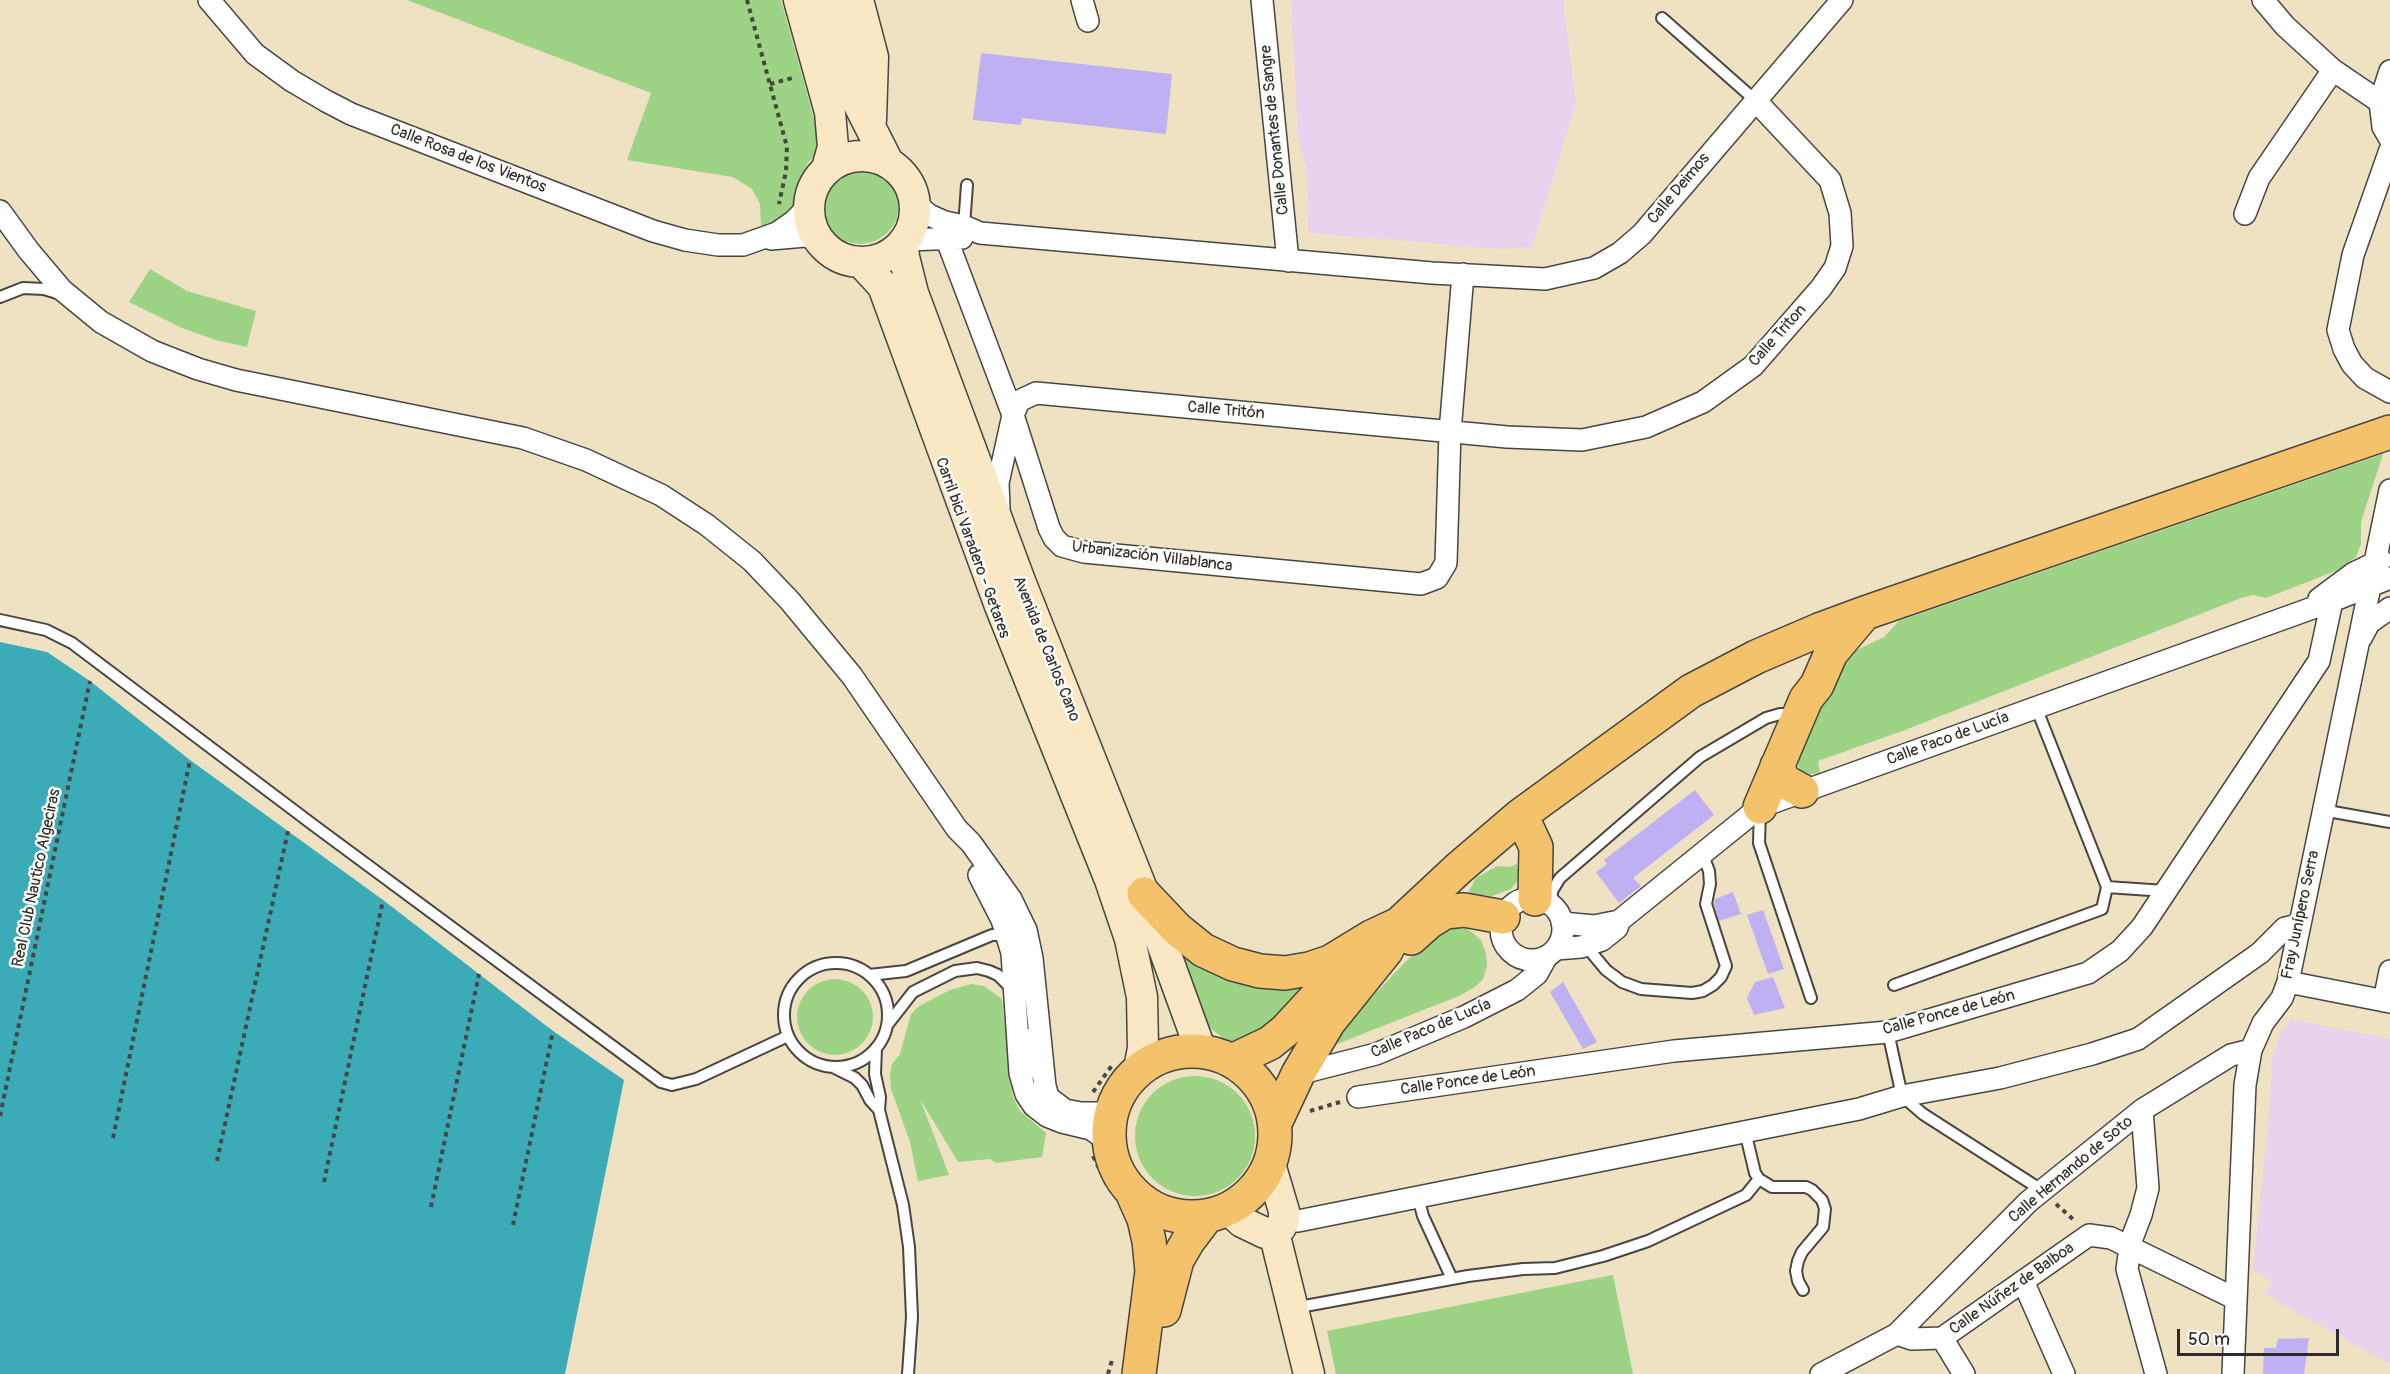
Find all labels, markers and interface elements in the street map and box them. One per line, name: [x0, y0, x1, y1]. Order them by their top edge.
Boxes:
street label: Calle Donantes de Sangre: [1257, 44, 1293, 216]
street label: Calle Rosa de los Vientos: [387, 120, 549, 198]
street label: Calle Deimos: [1644, 150, 1714, 228]
street label: Calle Triton: [1745, 301, 1811, 371]
street label: Calle Tritón: [1187, 398, 1265, 424]
street label: Carril bici Varadero - Getares: [930, 455, 1014, 641]
street label: Urbanización Villablanca: [1071, 538, 1233, 576]
street label: Avenida de Carlos Cano: [1008, 574, 1084, 724]
street label: Calle Paco de Lucía: [1884, 708, 2012, 770]
street label: Real Club Nautico Algeciras: [9, 787, 65, 969]
street label: Fray Junípero Serra: [2278, 849, 2324, 981]
street label: Calle Ponce de León: [1881, 986, 2017, 1040]
street label: Calle Paco de Lucía: [1368, 995, 1494, 1063]
street label: Calle Ponce de León: [1399, 1062, 1537, 1100]
street label: Calle Hernando de Soto: [2005, 1112, 2137, 1228]
street label: Calle Núñez de Balboa: [1946, 1239, 2078, 1339]
scale bar: [2180, 1317, 2342, 1355]
text: 50 m: [2188, 1328, 2230, 1351]

